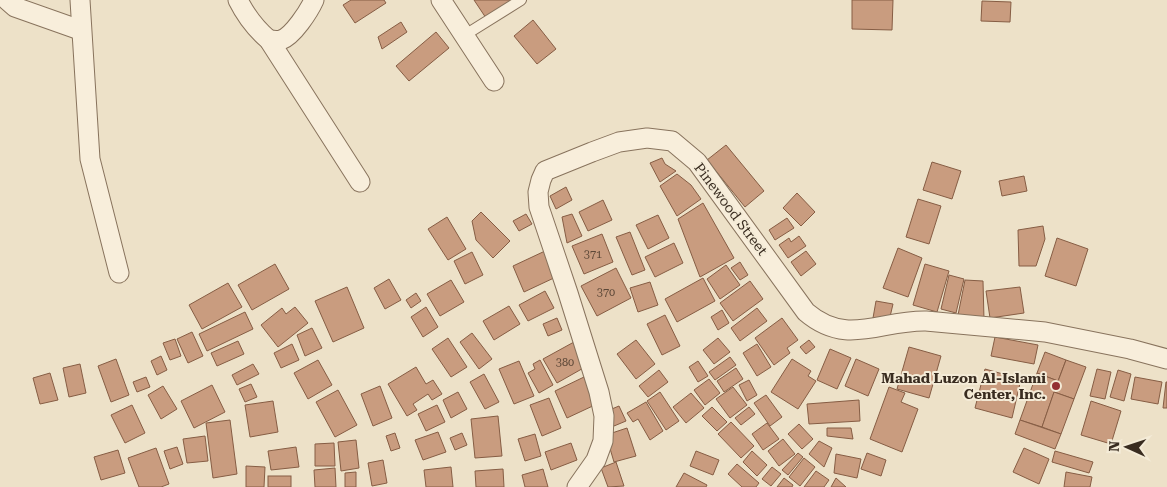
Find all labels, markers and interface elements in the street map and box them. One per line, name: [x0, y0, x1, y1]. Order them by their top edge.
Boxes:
street label: Pinewood Street: [691, 160, 771, 258]
house number: 371: [584, 248, 602, 261]
house number: 370: [597, 286, 615, 299]
house number: 380: [556, 356, 574, 369]
place label: Mahad Luzon Al-Islami Center, Inc.: [881, 370, 1046, 402]
marker: Mahad Luzon Al-Islami Center, Inc.: [1050, 380, 1062, 392]
north arrow: [1102, 422, 1152, 472]
text: N: [1106, 440, 1122, 452]

